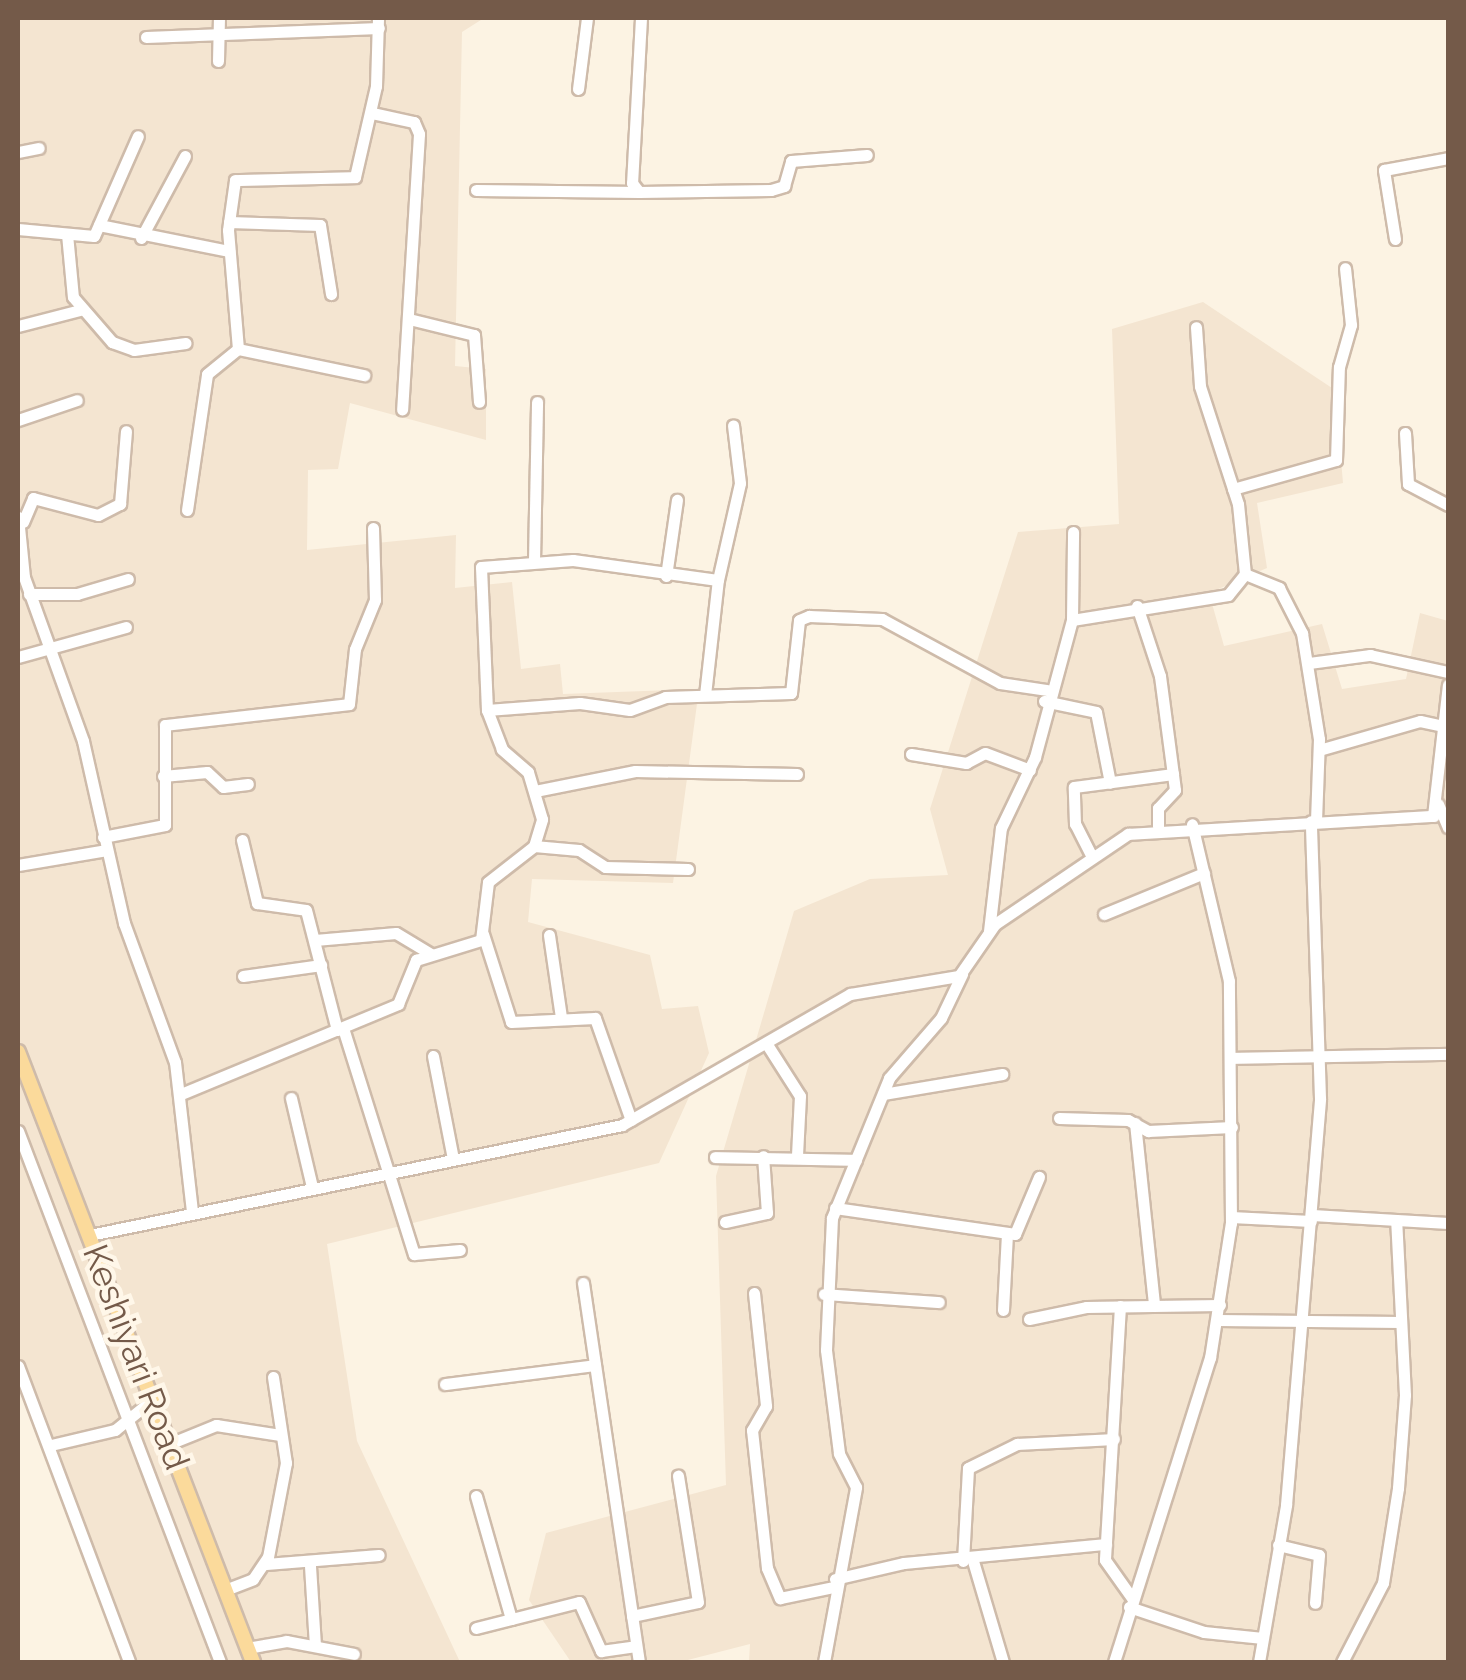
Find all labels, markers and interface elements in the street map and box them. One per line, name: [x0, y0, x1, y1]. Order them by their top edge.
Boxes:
street label: Keshiyari Road: [74, 1239, 198, 1475]

